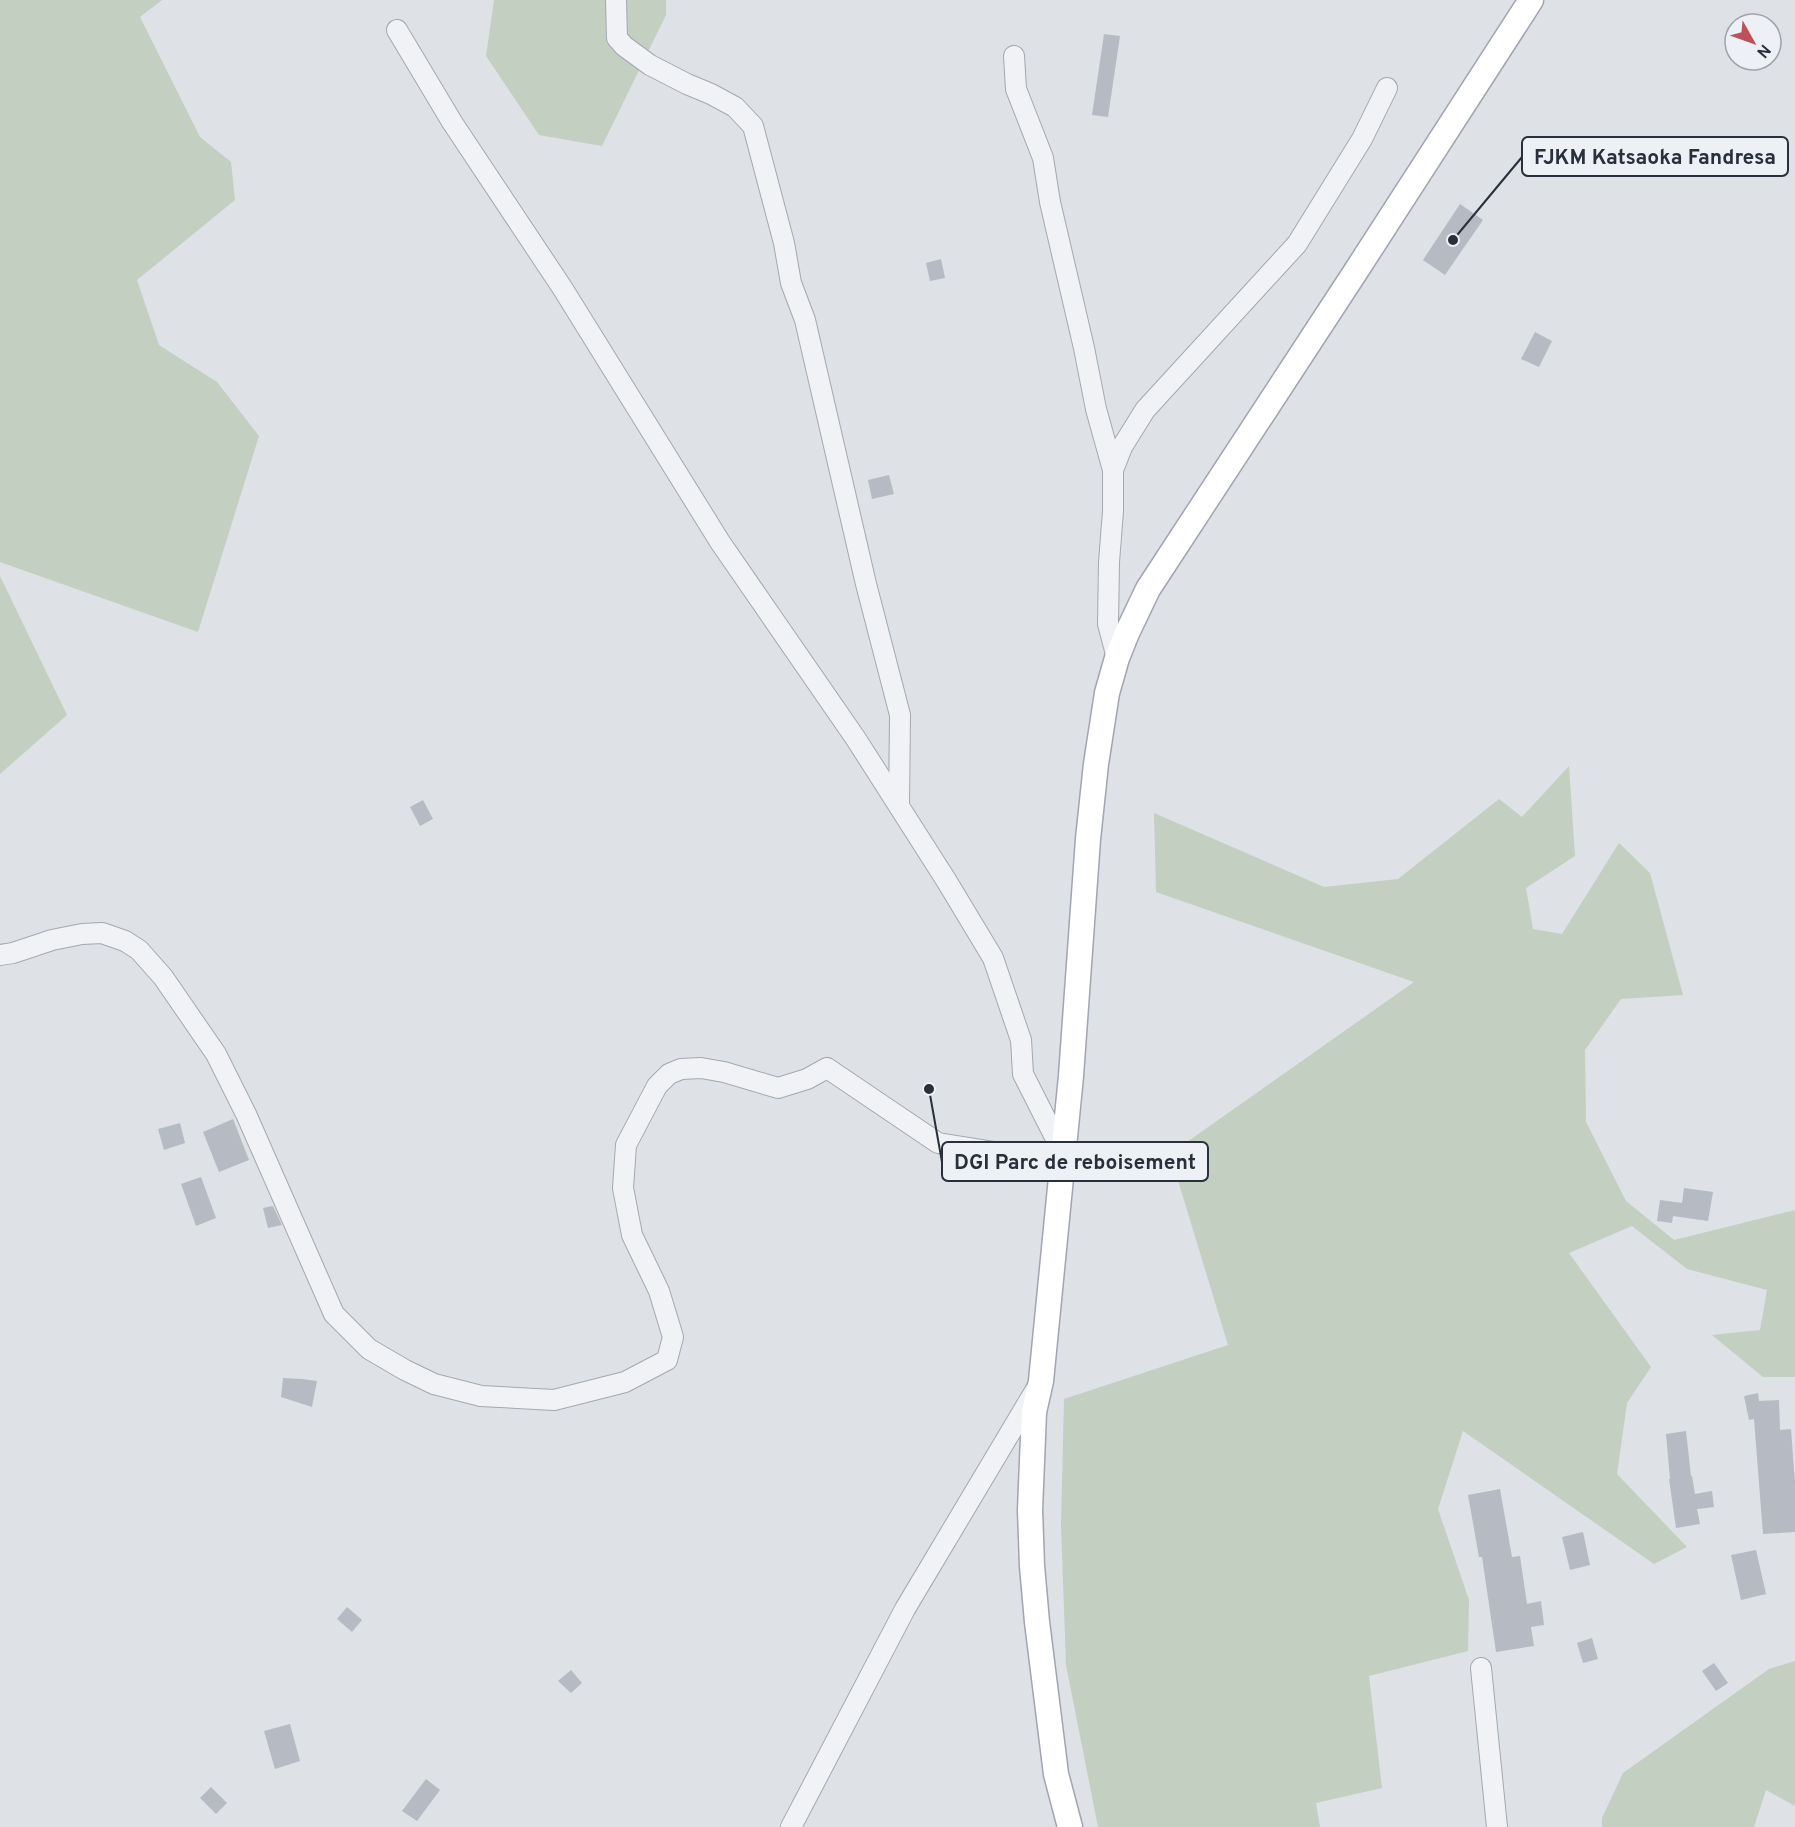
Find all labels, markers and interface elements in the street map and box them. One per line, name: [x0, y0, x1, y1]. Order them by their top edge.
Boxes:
north arrow: [1723, 12, 1783, 72]
text: N: [1752, 40, 1774, 61]
callout: FJKM Katsaoka Fandresa: [1522, 137, 1788, 176]
text: FJKM Katsaoka Fandresa: [1534, 145, 1776, 172]
callout: DGI Parc de reboisement: [942, 1142, 1208, 1181]
text: DGI Parc de reboisement: [954, 1150, 1196, 1177]

